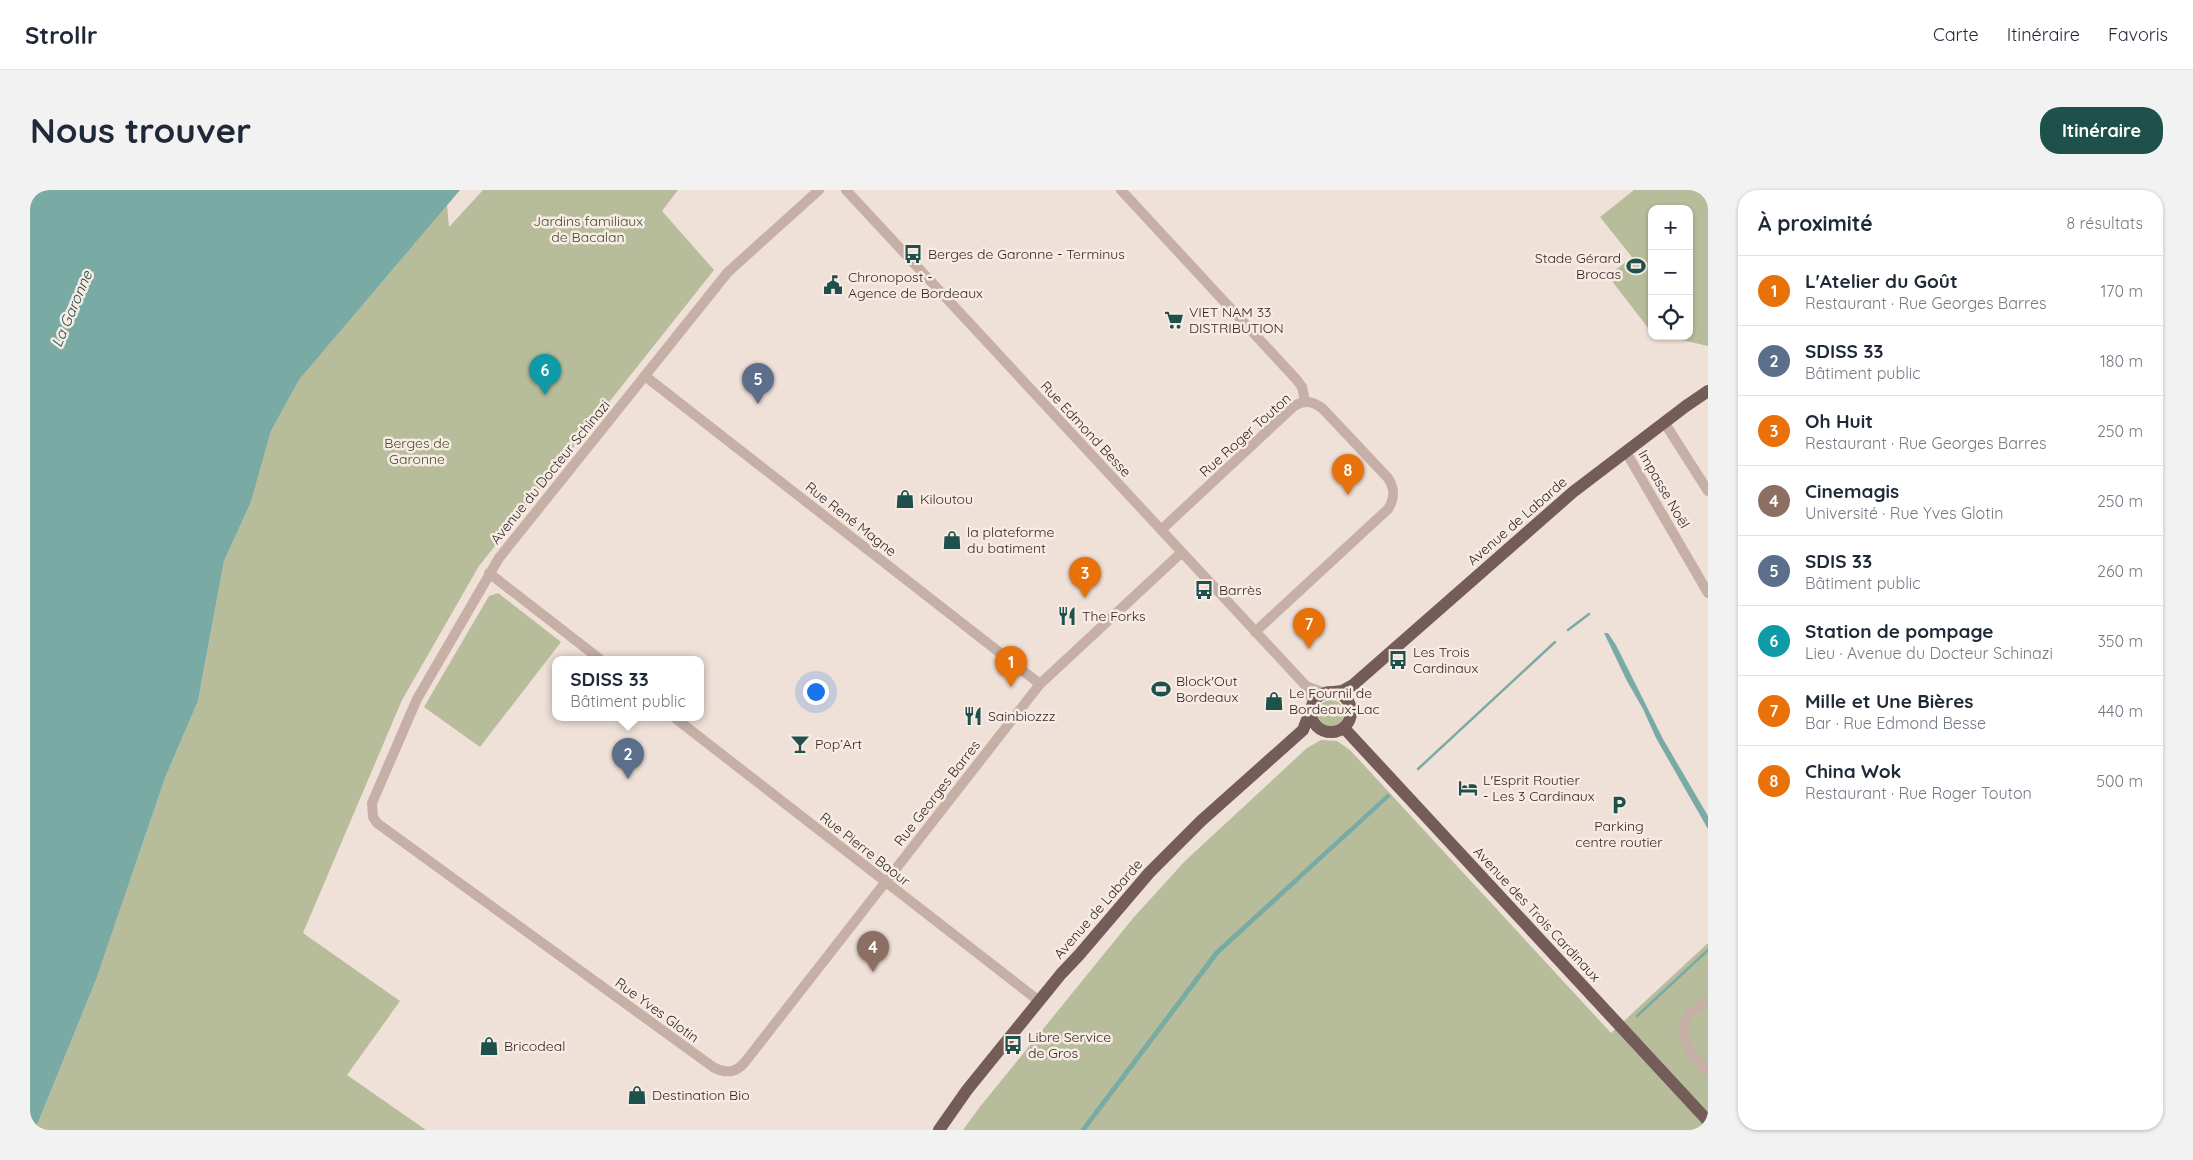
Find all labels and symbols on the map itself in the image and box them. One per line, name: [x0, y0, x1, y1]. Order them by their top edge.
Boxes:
park label: Jardins familiaux de Bacalan: [533, 212, 643, 246]
bus stop icon: Berges de Garonne - Terminus: [902, 243, 924, 265]
place label: Berges de Garonne - Terminus: [928, 245, 1125, 263]
place label: Stade Gérard Brocas: [1535, 249, 1621, 283]
sports icon: Stade Gérard Brocas: [1625, 255, 1647, 277]
water label: La Garonne: [47, 267, 96, 350]
place label: Chronopost - Agence de Bordeaux: [848, 268, 983, 302]
public building icon: Chronopost - Agence de Bordeaux: [822, 274, 844, 296]
place label: VIET NAM 33 DISTRIBUTION: [1189, 303, 1284, 337]
supermarket icon: VIET NAM 33 DISTRIBUTION: [1163, 309, 1185, 331]
pin: 6: [529, 354, 561, 395]
pin: 5: [742, 363, 774, 404]
street label: Rue Edmond Besse: [1037, 377, 1135, 481]
street label: Rue Roger Touton: [1196, 389, 1294, 481]
street label: Avenue du Docteur Schinazi: [486, 396, 614, 548]
park label: Berges de Garonne: [384, 434, 450, 468]
street label: Impasse Noël: [1634, 446, 1694, 532]
pin: 8: [1332, 454, 1364, 495]
street label: Avenue de Labarde: [1463, 473, 1571, 569]
street label: Rue René Magne: [802, 478, 900, 560]
shop icon: Kiloutou: [894, 488, 916, 510]
place label: Kiloutou: [920, 490, 973, 508]
place label: la plateforme du batiment: [967, 523, 1054, 557]
shop icon: la plateforme du batiment: [941, 529, 963, 551]
pin: 3: [1069, 557, 1101, 598]
bus stop icon: Barrès: [1193, 579, 1215, 601]
place label: Barrès: [1219, 581, 1262, 599]
restaurant icon: The Forks: [1056, 605, 1078, 627]
place label: The Forks: [1082, 607, 1146, 625]
pin: 7: [1293, 608, 1325, 649]
place label: Les Trois Cardinaux: [1413, 643, 1479, 677]
pin: 1: [995, 646, 1027, 687]
bus stop icon: Les Trois Cardinaux: [1387, 649, 1409, 671]
place label: Block'Out Bordeaux: [1176, 672, 1238, 706]
sports icon: Block'Out Bordeaux: [1150, 678, 1172, 700]
your location: [803, 679, 829, 705]
place label: Le Fournil de Bordeaux-Lac: [1289, 684, 1380, 718]
shop icon: Le Fournil de Bordeaux-Lac: [1263, 690, 1285, 712]
restaurant icon: Sainbiozzz: [962, 705, 984, 727]
place label: Sainbiozzz: [988, 707, 1056, 725]
bar icon: Pop’Art: [789, 733, 811, 755]
place label: Pop’Art: [815, 735, 862, 753]
street label: Rue Georges Barres: [890, 736, 984, 850]
pin: 2: [612, 738, 644, 779]
place label: L'Esprit Routier - Les 3 Cardinaux: [1483, 771, 1595, 805]
hotel icon: L'Esprit Routier - Les 3 Cardinaux: [1457, 777, 1479, 799]
parking icon: Parking centre routier: [1608, 794, 1630, 816]
street label: Rue Pierre Baour: [816, 808, 914, 890]
place label: Parking centre routier: [1575, 817, 1663, 851]
street label: Avenue des Trois Cardinaux: [1470, 843, 1605, 986]
street label: Avenue de Labarde: [1050, 855, 1146, 963]
pin: 4: [857, 931, 889, 972]
street label: Rue Yves Glotin: [612, 974, 702, 1046]
place label: Libre Service de Gros: [1028, 1028, 1111, 1062]
bus stop icon: Libre Service de Gros: [1002, 1034, 1024, 1056]
shop icon: Bricodeal: [478, 1035, 500, 1057]
place label: Bricodeal: [504, 1037, 565, 1055]
shop icon: Destination Bio: [626, 1084, 648, 1106]
place label: Destination Bio: [652, 1086, 750, 1104]

